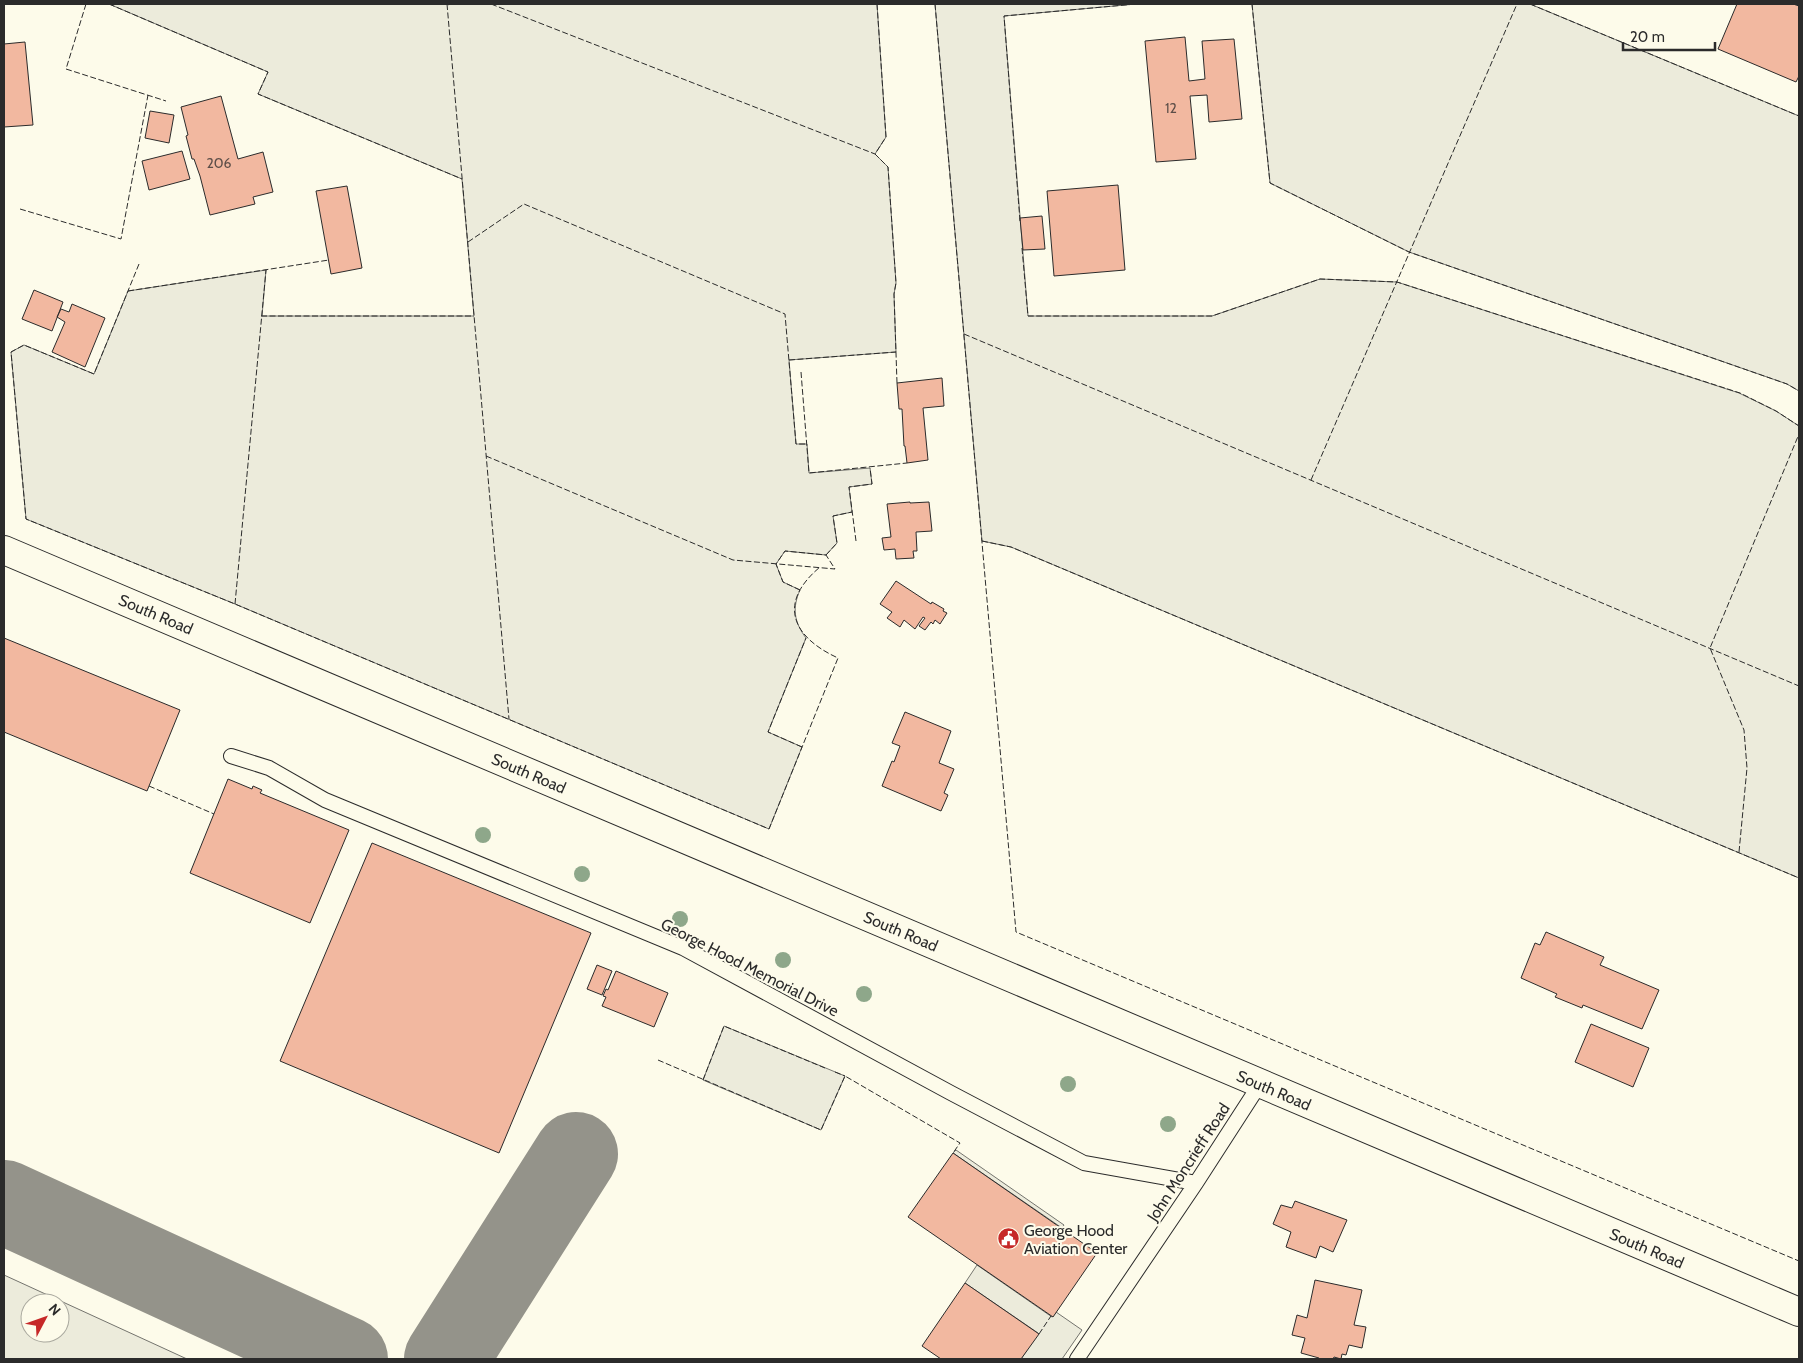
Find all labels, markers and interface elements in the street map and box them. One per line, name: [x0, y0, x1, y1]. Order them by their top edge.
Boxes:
scale bar: [1623, 20, 1716, 52]
text: 20 m: [1630, 28, 1665, 46]
house number: 12: [1165, 99, 1177, 117]
house number: 206: [206, 154, 232, 172]
street label: South Road: [116, 590, 196, 639]
street label: South Road: [489, 749, 569, 798]
street label: South Road: [861, 907, 941, 956]
street label: George Hood Memorial Drive: [658, 914, 842, 1021]
street label: South Road: [1234, 1066, 1314, 1115]
street label: John Moncrieff Road: [1143, 1100, 1234, 1226]
place label: George Hood Aviation Center: [1024, 1221, 1128, 1258]
street label: South Road: [1607, 1224, 1687, 1273]
public building icon: George Hood Aviation Center: [996, 1227, 1020, 1251]
north arrow: [20, 1293, 70, 1343]
text: N: [45, 1300, 65, 1319]

